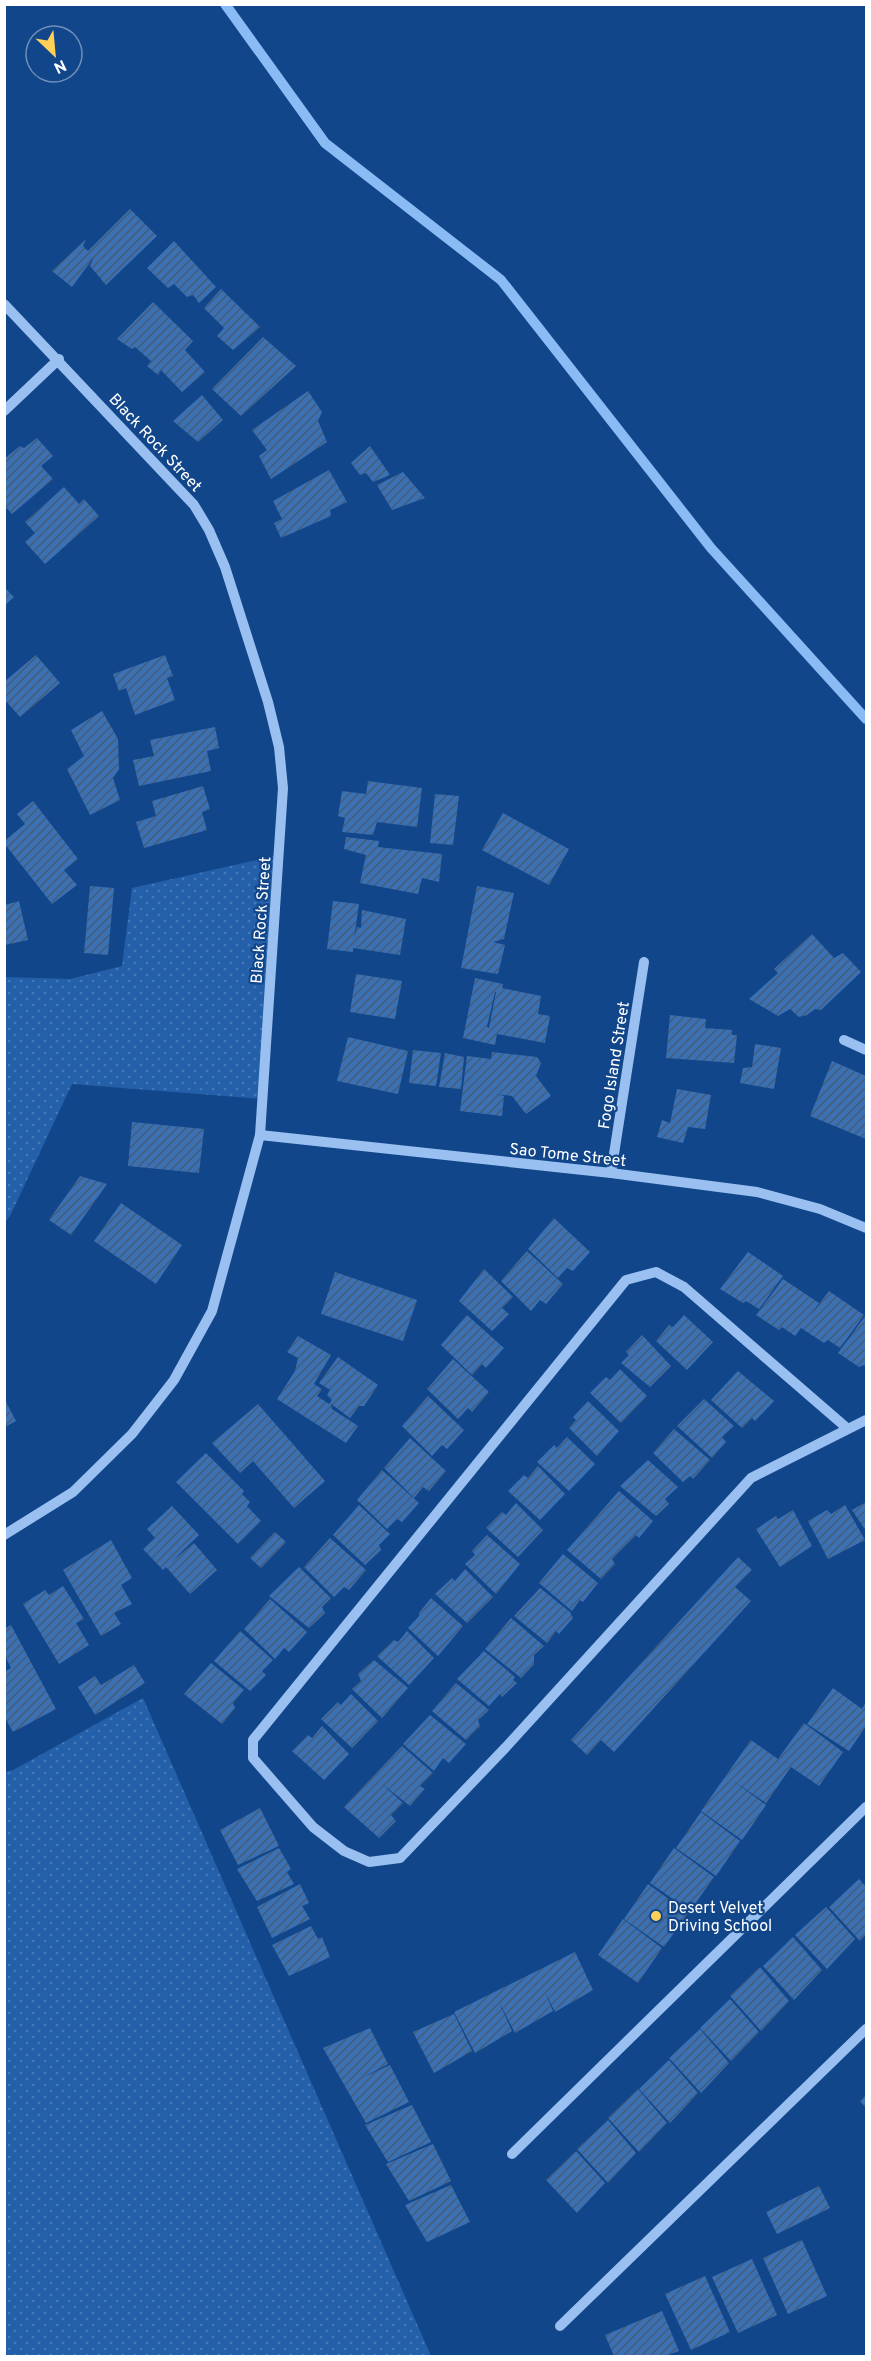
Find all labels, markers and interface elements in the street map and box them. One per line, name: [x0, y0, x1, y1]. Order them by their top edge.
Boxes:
north arrow: [24, 24, 84, 84]
text: N: [50, 54, 69, 77]
street label: Black Rock Street: [104, 390, 205, 497]
street label: Black Rock Street: [248, 856, 276, 984]
street label: Fogo Island Street: [595, 1000, 635, 1131]
street label: Sao Tome Street: [508, 1140, 627, 1172]
place label: Desert Velvet Driving School: [668, 1899, 772, 1937]
marker: Desert Velvet Driving School: [649, 1909, 663, 1923]

